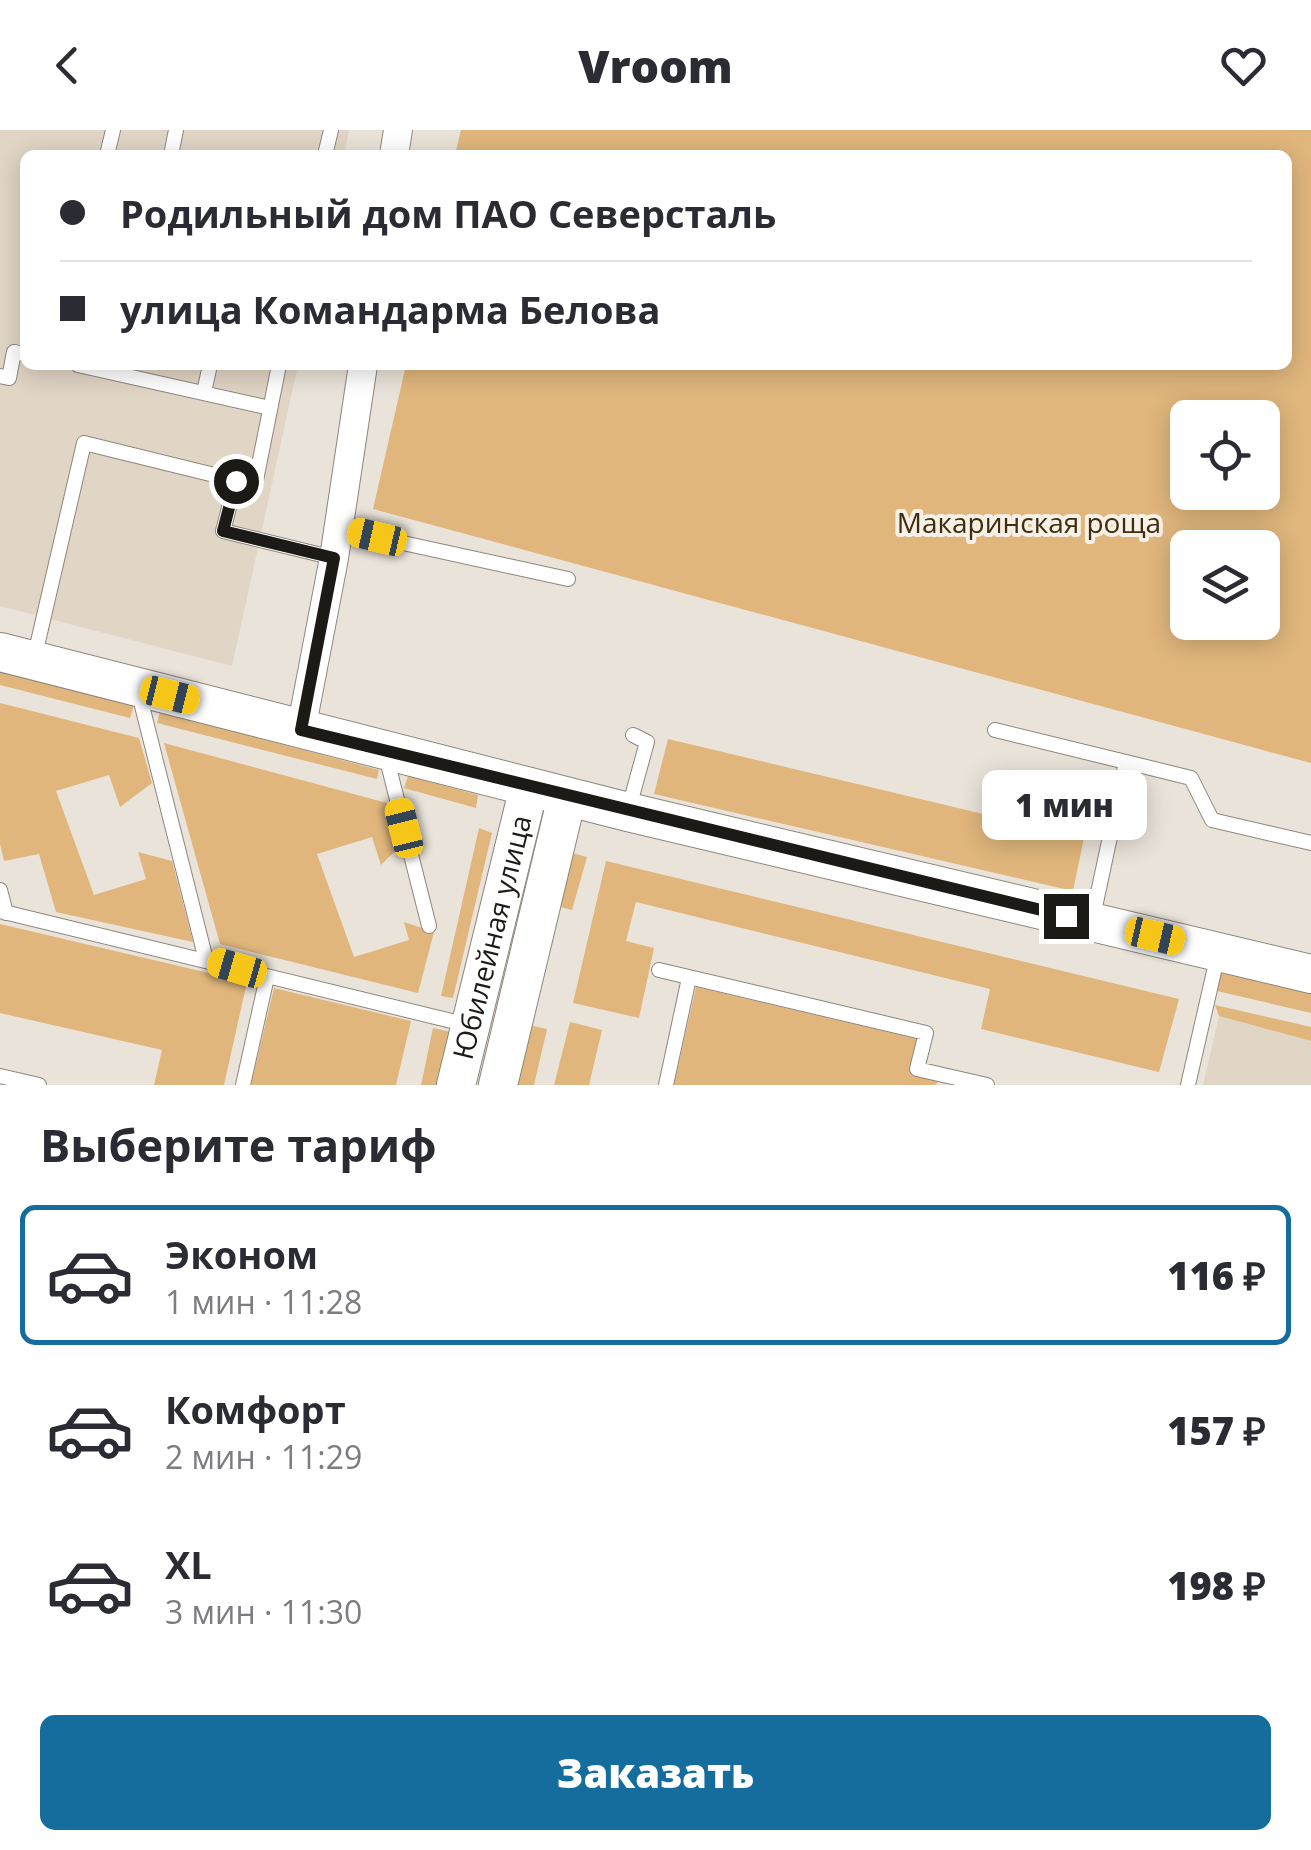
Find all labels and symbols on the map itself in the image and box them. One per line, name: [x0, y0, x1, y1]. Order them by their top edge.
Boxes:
route start: [214, 459, 259, 504]
park label: Макаринская роща: [897, 503, 1161, 541]
car: [344, 516, 410, 558]
car: [137, 673, 203, 717]
callout: 1 мин: [984, 771, 1148, 841]
car: [382, 795, 426, 861]
street label: Юбилейная улица: [443, 811, 539, 1063]
route end: [1044, 894, 1089, 939]
car: [1122, 915, 1188, 957]
car: [204, 945, 270, 991]

